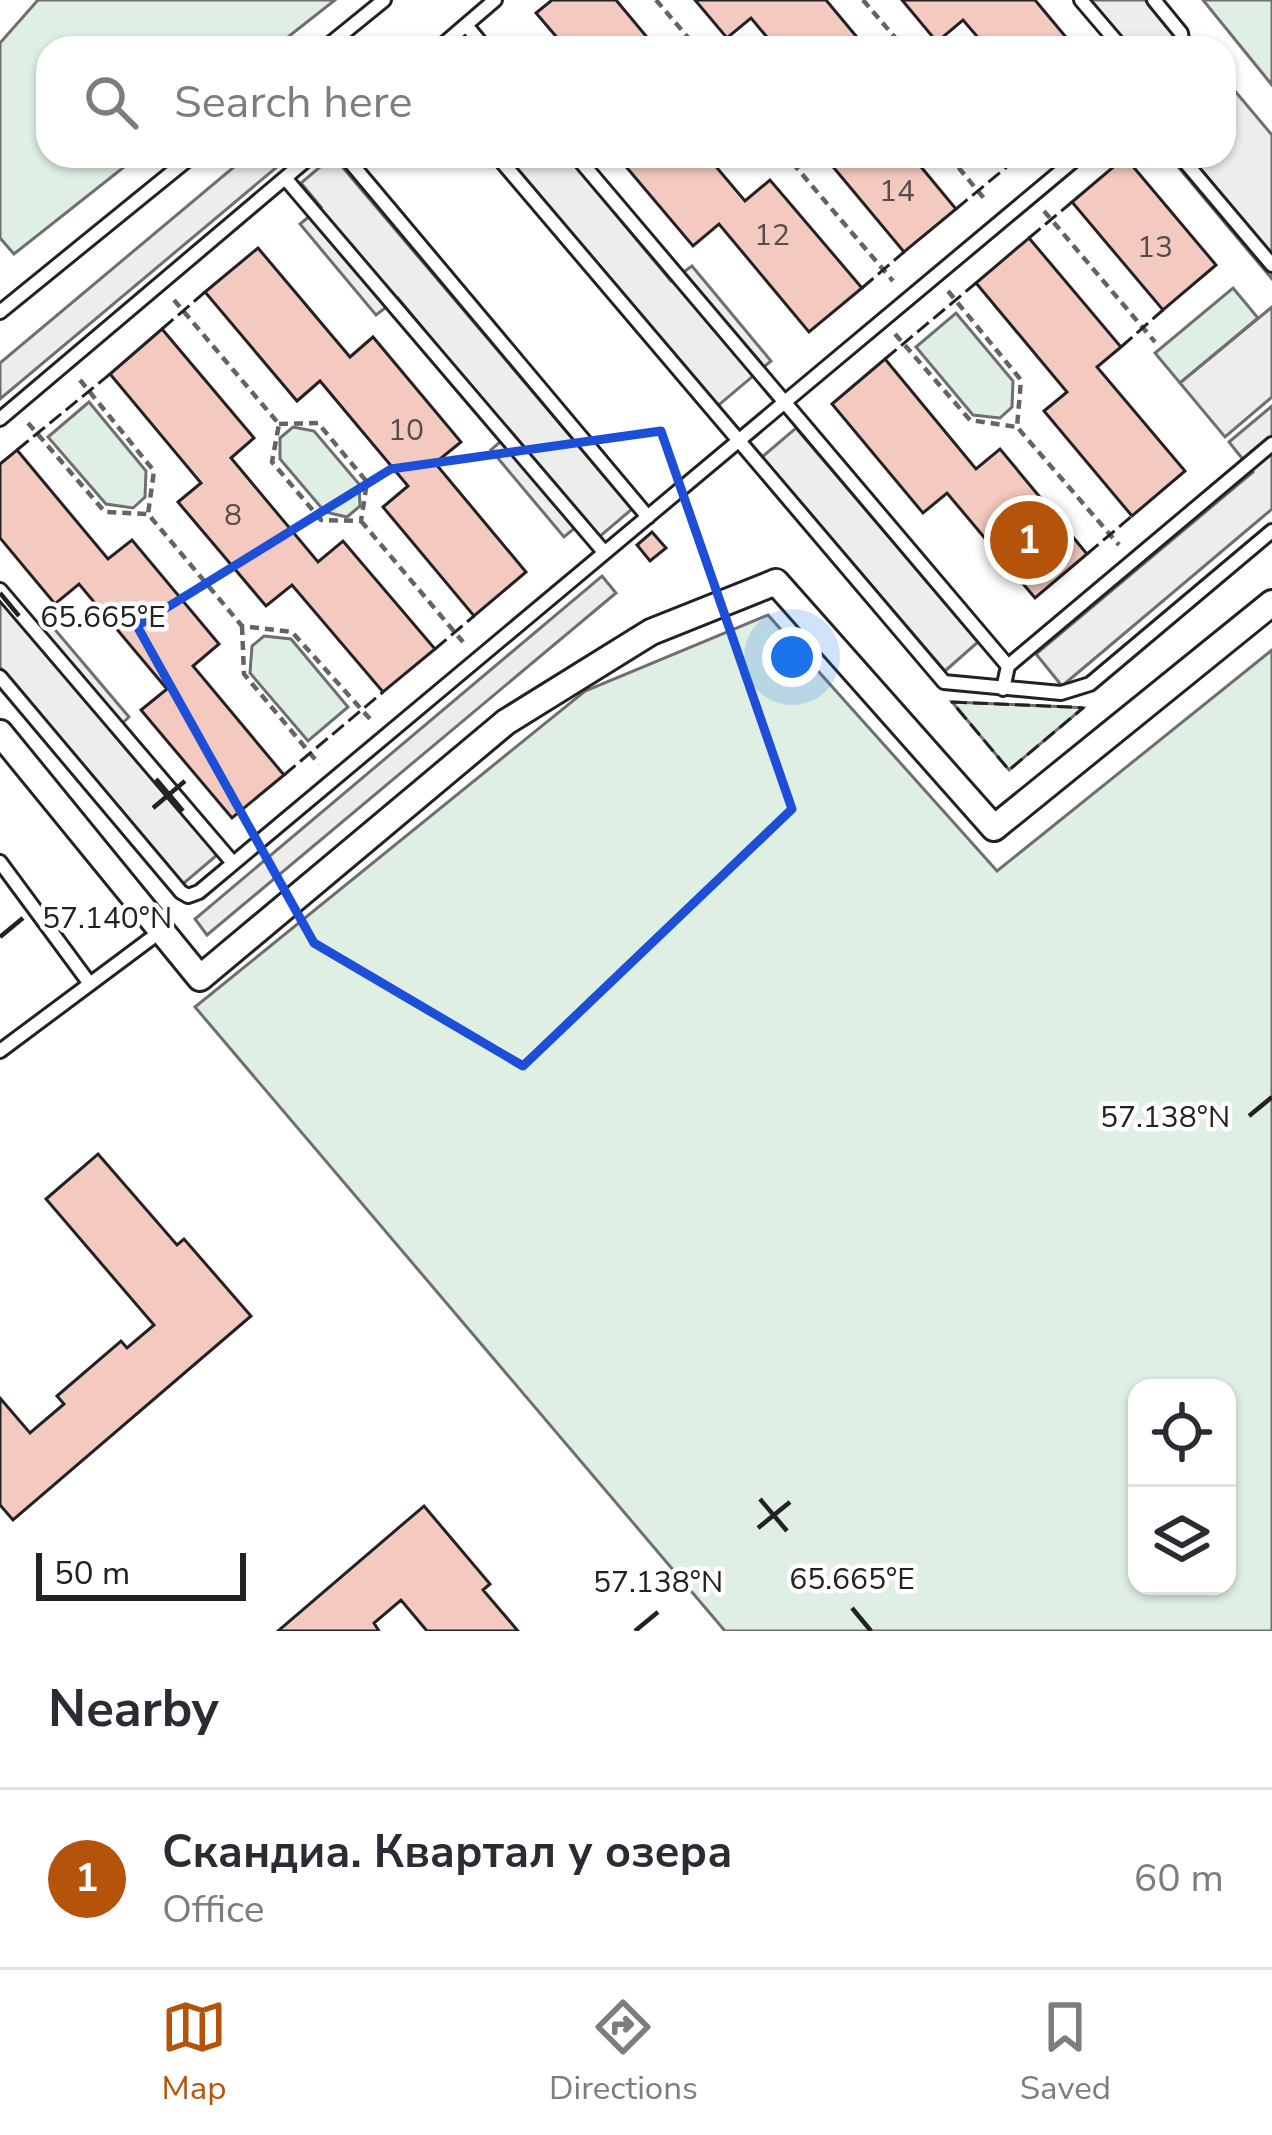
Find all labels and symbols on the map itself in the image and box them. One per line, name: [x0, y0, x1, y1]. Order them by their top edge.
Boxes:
house number: 14: [879, 171, 915, 212]
house number: 12: [754, 215, 790, 256]
house number: 13: [1137, 227, 1173, 268]
house number: 10: [388, 410, 424, 451]
house number: 8: [224, 495, 242, 536]
pin: 1: [990, 495, 1068, 585]
text: 65.665°E: [40, 597, 166, 638]
your location: [762, 627, 822, 687]
text: 57.140°N: [42, 898, 172, 939]
text: 57.138°N: [1100, 1097, 1230, 1138]
scale bar: [36, 1547, 246, 1600]
text: 65.665°E: [789, 1559, 915, 1600]
text: 57.138°N: [593, 1562, 723, 1603]

